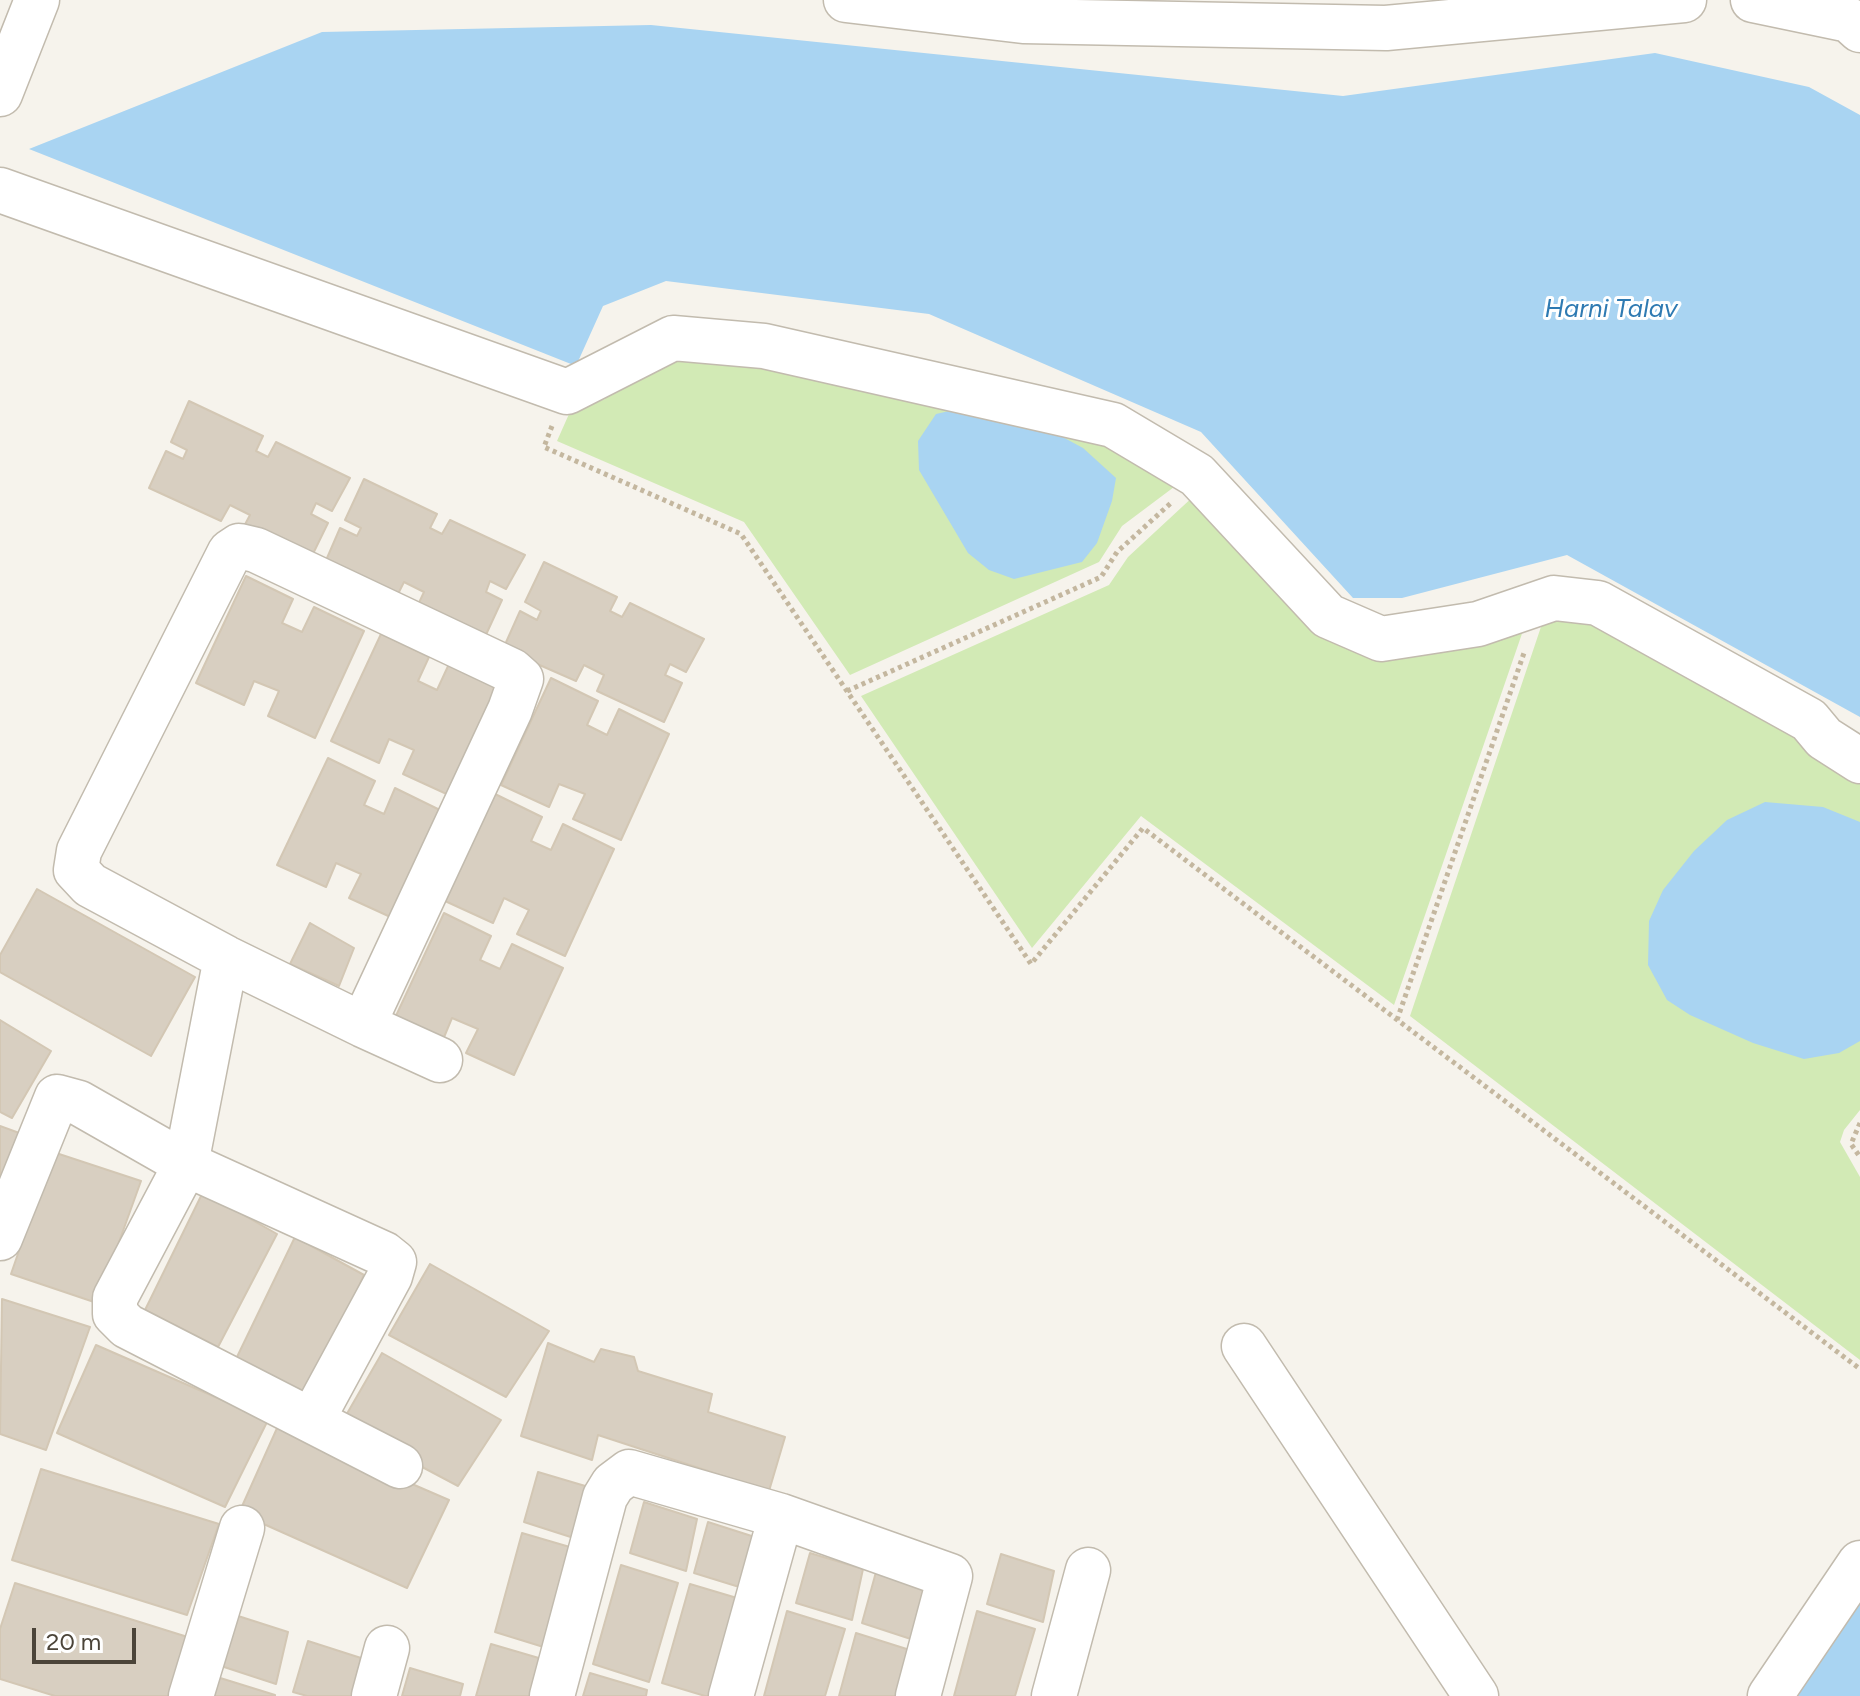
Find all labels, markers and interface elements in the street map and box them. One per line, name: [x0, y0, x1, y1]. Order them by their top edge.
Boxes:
water label: Harni Talav: [1544, 293, 1678, 325]
scale bar: [36, 1612, 140, 1662]
text: 20 m: [46, 1627, 101, 1656]

